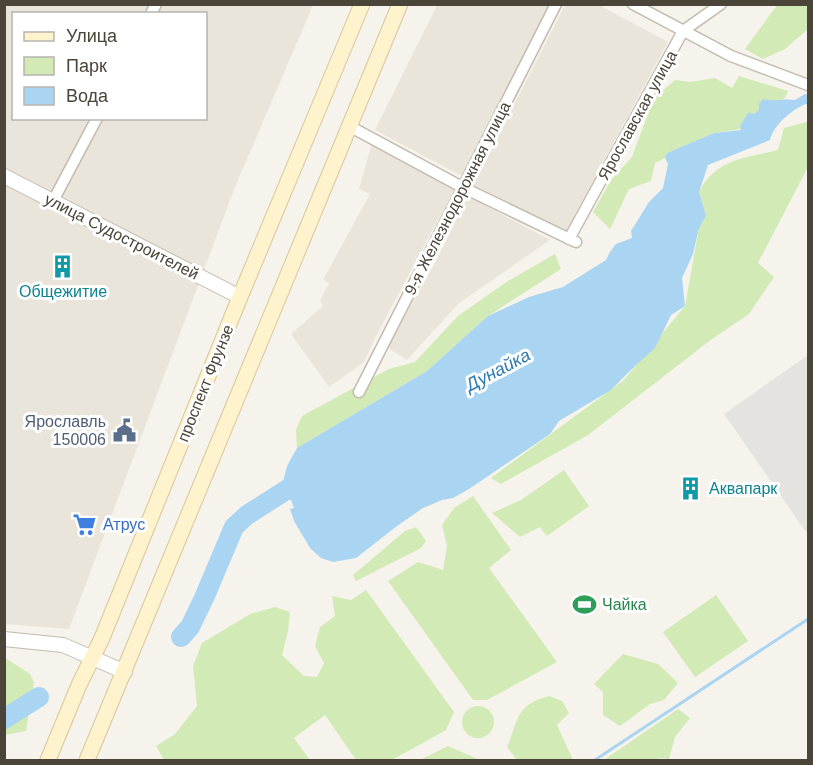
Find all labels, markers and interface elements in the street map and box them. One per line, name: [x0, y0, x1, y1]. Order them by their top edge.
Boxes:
legend: [12, 12, 207, 120]
text: Улица: [66, 26, 118, 46]
street label: Ярославская улица: [595, 48, 680, 183]
text: Парк: [66, 56, 107, 76]
text: Вода: [66, 86, 109, 106]
street label: 9-я Железнодорожная улица: [401, 99, 514, 298]
street label: улица Судостроителей: [42, 190, 202, 283]
building icon: Общежитие: [50, 253, 76, 279]
place label: Общежитие: [19, 283, 107, 300]
street label: проспект Фрунзе: [174, 322, 237, 444]
water label: Дунайка: [460, 345, 534, 396]
place label: Ярославль 150006: [25, 413, 106, 448]
public building icon: Ярославль 150006: [111, 417, 137, 443]
building icon: Аквапарк: [678, 475, 704, 501]
place label: Аквапарк: [709, 480, 778, 497]
supermarket icon: Атрус: [72, 511, 98, 537]
place label: Атрус: [103, 516, 145, 533]
sports icon: Чайка: [571, 591, 597, 617]
place label: Чайка: [602, 596, 647, 613]

